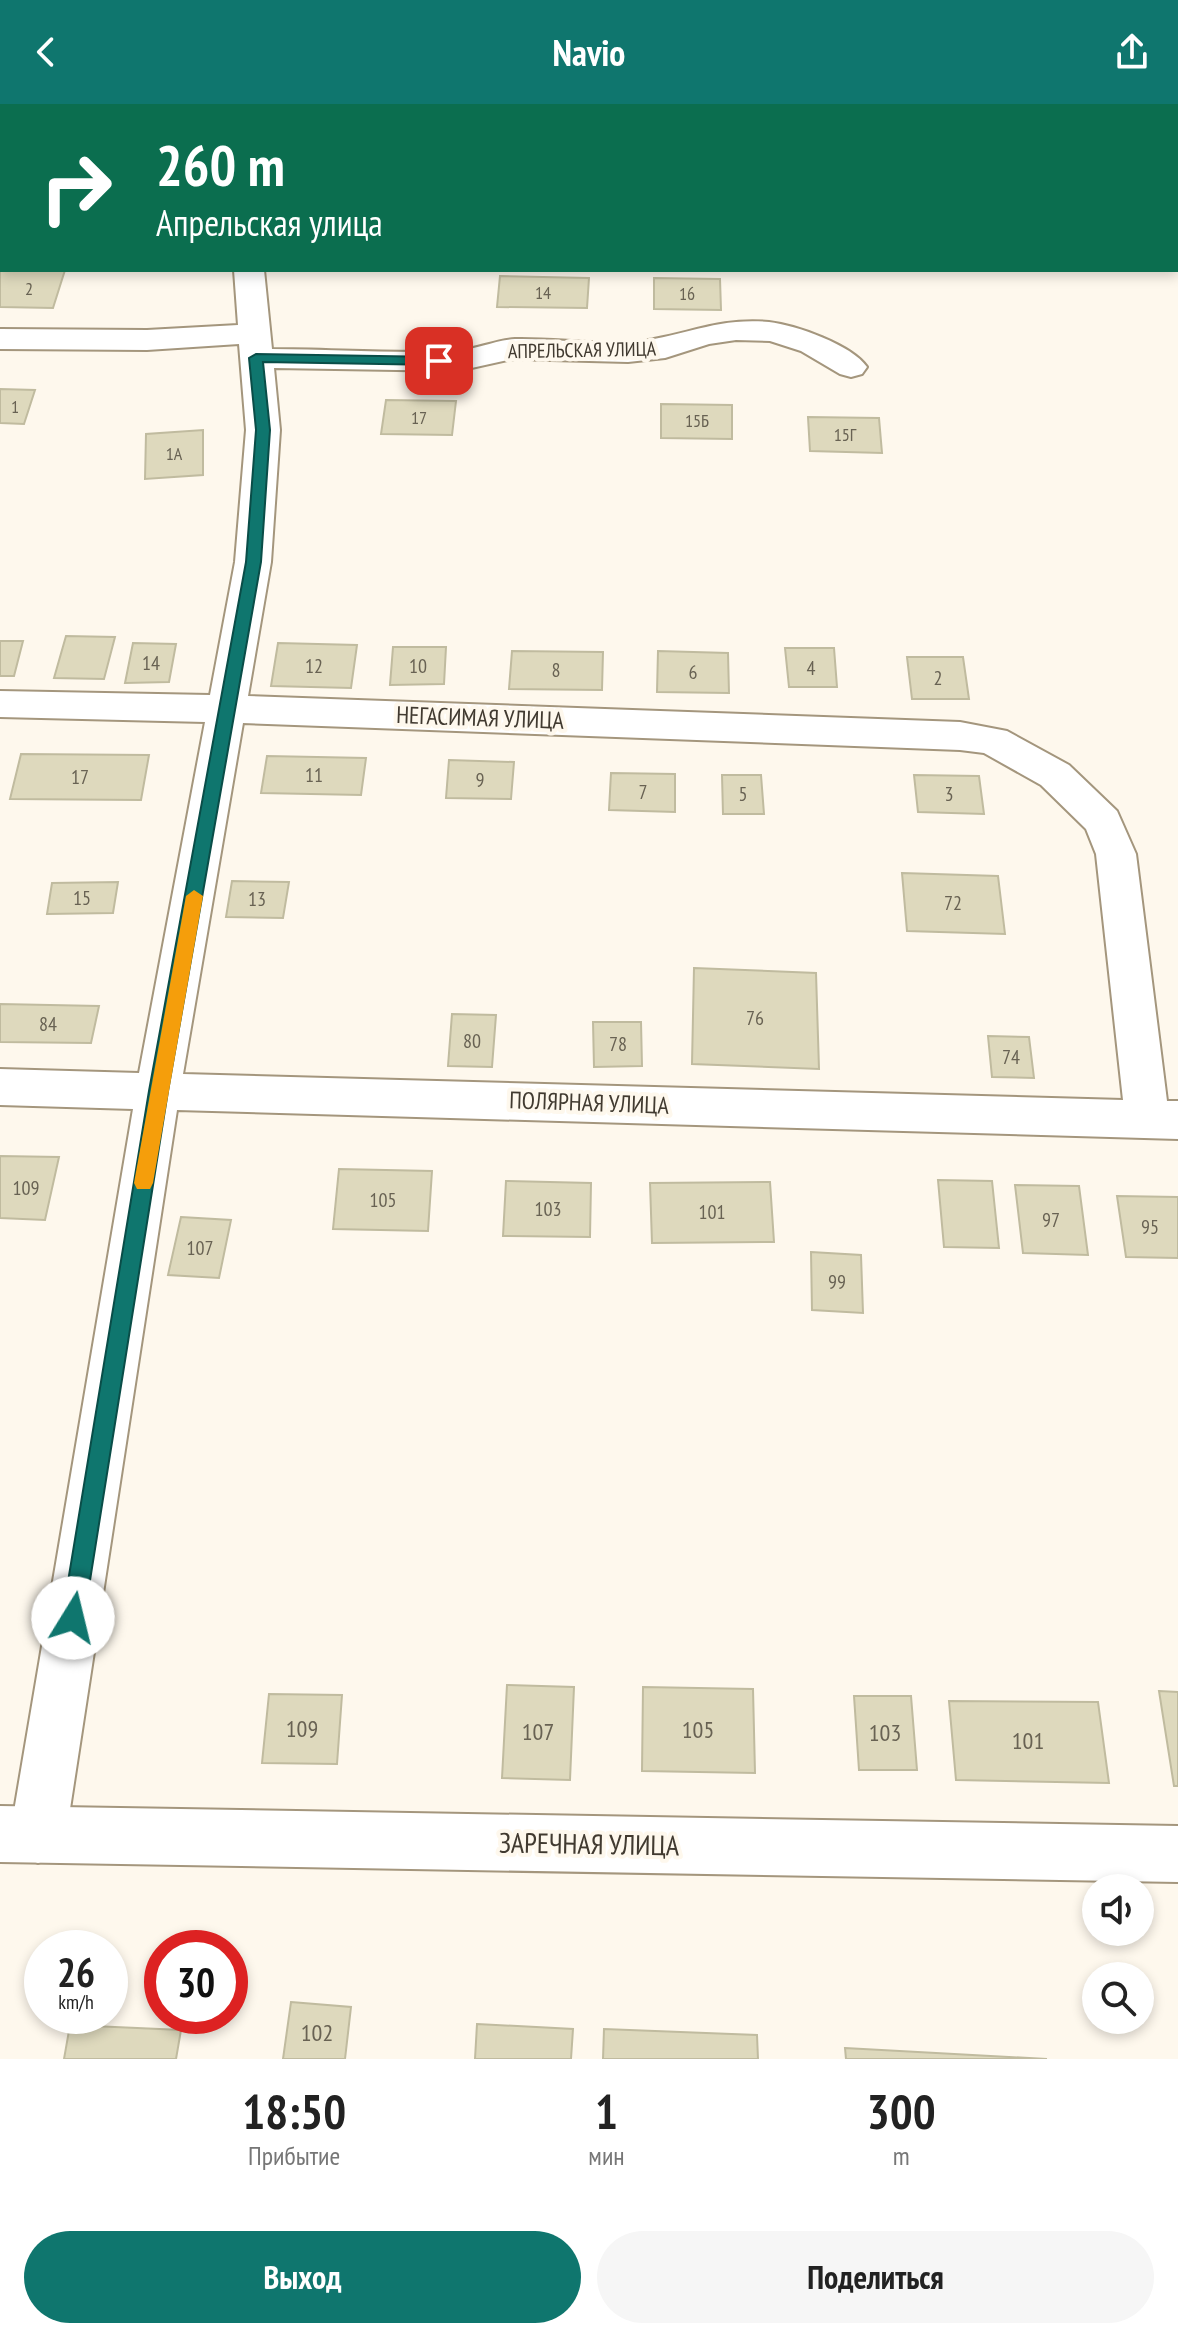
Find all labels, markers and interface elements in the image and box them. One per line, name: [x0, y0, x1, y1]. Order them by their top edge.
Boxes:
text: Navio: [553, 29, 625, 76]
icon: back: [24, 30, 68, 74]
icon: share: [1110, 30, 1154, 74]
text: 260 m: [156, 129, 285, 201]
icon: right: [24, 136, 128, 240]
text: Апрельская улица: [156, 199, 383, 246]
house number: 2: [25, 277, 33, 300]
house number: 14: [535, 281, 551, 304]
house number: 16: [679, 282, 695, 305]
pin: [405, 327, 473, 395]
street label: АПРЕЛЬСКАЯ УЛИЦА: [508, 336, 657, 364]
icon: arrive: [417, 339, 461, 383]
house number: 1: [11, 395, 19, 418]
house number: 17: [411, 406, 427, 429]
house number: 15Б: [685, 409, 709, 432]
house number: 15Г: [834, 423, 857, 446]
house number: 1А: [166, 442, 183, 465]
house number: 14: [142, 650, 160, 676]
house number: 12: [305, 653, 323, 679]
house number: 10: [409, 653, 427, 679]
house number: 4: [807, 655, 816, 681]
house number: 8: [552, 657, 561, 683]
house number: 6: [689, 659, 698, 685]
house number: 2: [934, 665, 943, 691]
street label: НЕГАСИМАЯ УЛИЦА: [396, 699, 565, 736]
house number: 11: [305, 762, 323, 788]
house number: 17: [71, 764, 89, 790]
house number: 9: [476, 767, 485, 793]
house number: 7: [639, 779, 648, 805]
house number: 5: [739, 781, 748, 807]
house number: 3: [945, 781, 954, 807]
house number: 15: [73, 885, 91, 911]
house number: 13: [248, 886, 266, 912]
house number: 72: [944, 890, 962, 916]
house number: 76: [746, 1005, 764, 1031]
house number: 84: [39, 1011, 57, 1037]
house number: 80: [463, 1028, 481, 1054]
house number: 78: [609, 1031, 627, 1057]
house number: 74: [1002, 1044, 1020, 1070]
street label: ПОЛЯРНАЯ УЛИЦА: [509, 1084, 670, 1121]
house number: 109: [13, 1175, 40, 1201]
house number: 105: [370, 1187, 397, 1213]
house number: 103: [535, 1196, 562, 1222]
house number: 101: [699, 1199, 726, 1225]
house number: 97: [1042, 1207, 1060, 1233]
house number: 95: [1141, 1214, 1159, 1240]
house number: 107: [187, 1235, 214, 1261]
house number: 99: [828, 1269, 846, 1295]
position arrow: [31, 1576, 115, 1660]
house number: 109: [286, 1713, 318, 1744]
house number: 105: [682, 1714, 714, 1745]
house number: 107: [522, 1716, 554, 1747]
house number: 103: [869, 1717, 901, 1748]
house number: 101: [1012, 1725, 1044, 1756]
street label: ЗАРЕЧНАЯ УЛИЦА: [498, 1823, 680, 1864]
map controls: [1082, 1874, 1154, 2034]
button: sound: [1082, 1874, 1154, 1946]
speed limit sign: 30: [144, 1930, 248, 2034]
text: 26: [57, 1946, 95, 1998]
button: search: [1082, 1962, 1154, 2034]
text: km/h: [58, 1989, 94, 2015]
house number: 102: [301, 2017, 333, 2048]
text: 18:50: [242, 2080, 346, 2142]
text: 1: [595, 2080, 618, 2142]
text: 300: [867, 2080, 936, 2142]
text: Прибытие: [248, 2139, 340, 2172]
text: мин: [588, 2139, 625, 2172]
text: m: [893, 2139, 910, 2172]
button: Выход: [24, 2231, 581, 2323]
button: Поделиться: [597, 2231, 1154, 2323]

